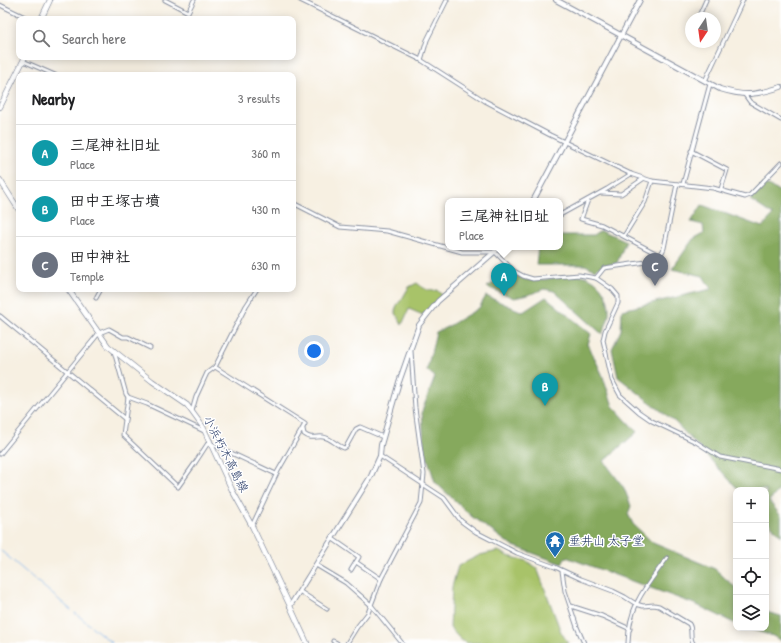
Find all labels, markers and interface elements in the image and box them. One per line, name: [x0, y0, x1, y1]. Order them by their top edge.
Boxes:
north arrow: [685, 12, 721, 48]
search box: [16, 16, 296, 60]
icon: search: [30, 27, 52, 49]
text: Search here: [62, 28, 126, 49]
text: Nearby: [32, 87, 75, 110]
text: 3 results: [238, 89, 280, 107]
text: 三尾神社旧址: [70, 134, 160, 155]
text: A: [42, 144, 48, 162]
text: 360 m: [251, 144, 280, 162]
text: Place: [70, 155, 95, 173]
text: 田中王塚古墳: [70, 190, 160, 211]
popup: [445, 198, 563, 250]
text: B: [42, 200, 48, 218]
text: 430 m: [252, 200, 280, 218]
text: 三尾神社旧址: [459, 205, 549, 226]
text: Place: [70, 211, 95, 229]
text: Place: [459, 226, 484, 244]
text: 田中神社: [70, 246, 130, 267]
pin: C: [642, 253, 668, 286]
text: C: [41, 256, 49, 274]
text: 630 m: [251, 256, 280, 274]
pin: A: [491, 263, 517, 296]
text: Temple: [70, 267, 104, 285]
your location: [304, 341, 324, 361]
pin: B: [532, 373, 558, 406]
street label: 小浜朽木高島線: [200, 412, 253, 495]
map controls: [733, 487, 769, 631]
button: +: [733, 487, 769, 523]
button: −: [733, 523, 769, 559]
temple icon: 垂井山 太子堂: [544, 530, 566, 558]
place label: 垂井山 太子堂: [569, 532, 644, 549]
button: locate: [733, 559, 769, 595]
button: layers: [733, 595, 769, 631]

